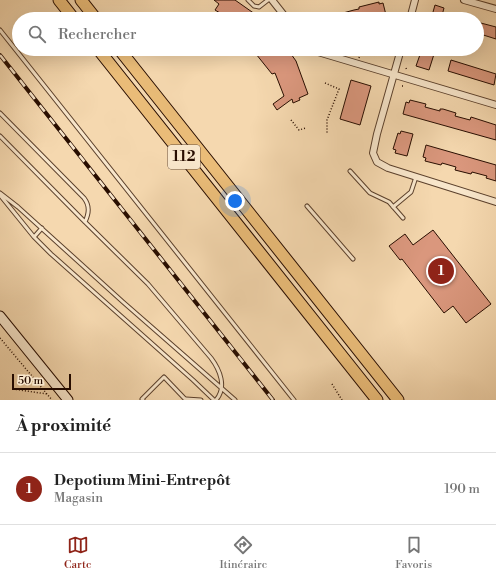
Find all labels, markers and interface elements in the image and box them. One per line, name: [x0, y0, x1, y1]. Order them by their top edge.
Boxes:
search box: [12, 12, 484, 56]
icon: search: [26, 23, 48, 45]
text: Rechercher: [58, 25, 137, 44]
road number: 112: [168, 145, 200, 169]
your location: [225, 191, 245, 211]
pin: 1: [428, 256, 454, 286]
scale bar: [12, 372, 71, 391]
text: 50 m: [18, 374, 43, 388]
text: À proximité: [16, 415, 111, 437]
text: Depotium Mini-Entrepôt: [54, 471, 230, 490]
text: 1: [26, 481, 32, 497]
text: 190 m: [444, 481, 480, 497]
text: Magasin: [54, 490, 103, 506]
tab: Carte: [64, 534, 91, 572]
tab: Itinéraire: [219, 534, 267, 572]
tab: Favoris: [395, 534, 432, 572]

